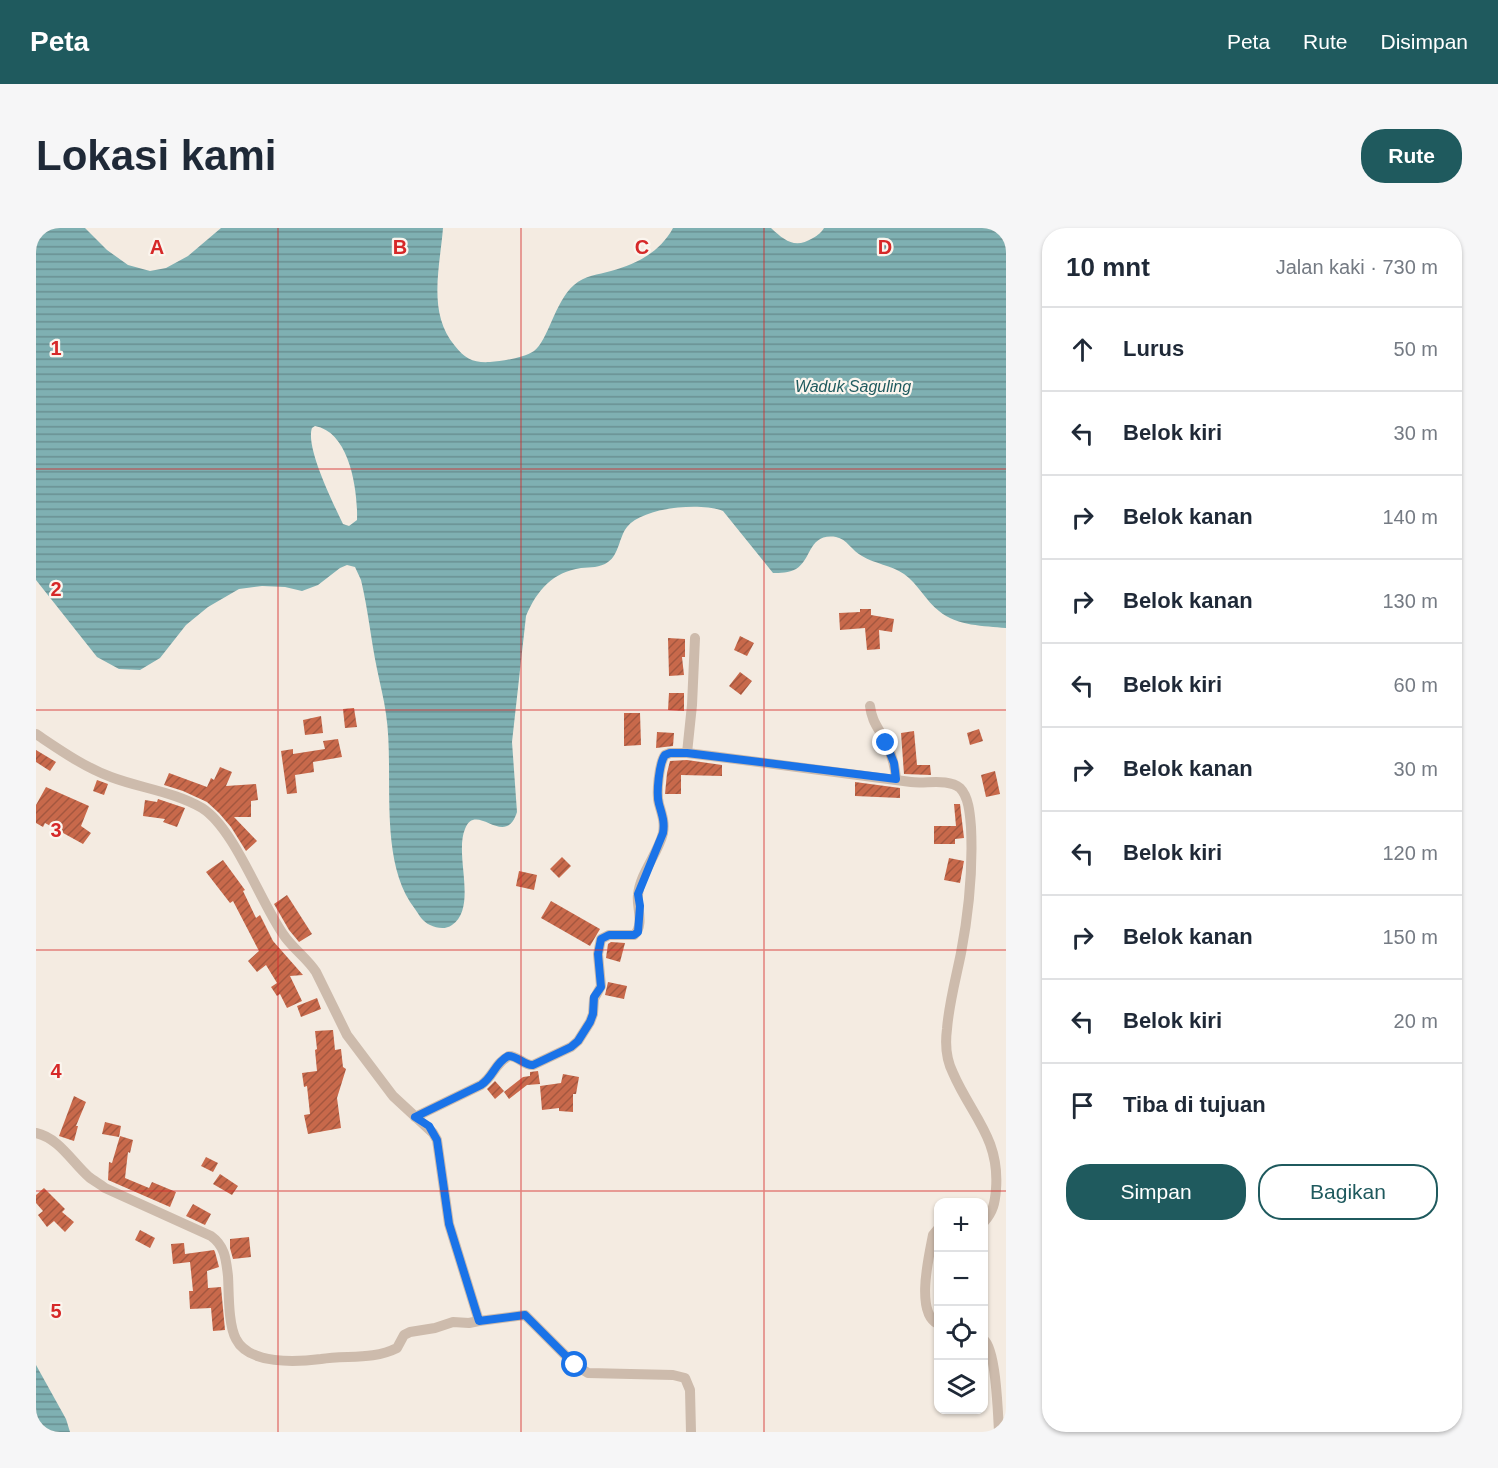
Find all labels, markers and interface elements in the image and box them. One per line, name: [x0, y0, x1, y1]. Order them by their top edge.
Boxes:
text: Peta: [30, 26, 89, 57]
text: Peta: [1227, 30, 1270, 53]
text: Rute: [1303, 30, 1347, 53]
text: Disimpan: [1380, 30, 1468, 53]
button: Rute: [1361, 129, 1462, 183]
text: Lokasi kami: [36, 132, 276, 179]
text: A: [150, 236, 164, 258]
text: B: [393, 236, 407, 258]
text: C: [635, 236, 649, 258]
text: D: [878, 236, 892, 258]
text: 10 mnt: [1066, 252, 1150, 282]
text: Jalan kaki · 730 m: [1276, 256, 1438, 278]
icon: ahead: [1066, 333, 1099, 366]
text: Lurus: [1123, 336, 1184, 361]
text: 1: [50, 337, 62, 359]
text: 50 m: [1394, 338, 1438, 360]
water label: Waduk Saguling: [795, 378, 911, 395]
icon: left: [1066, 417, 1099, 450]
text: Belok kiri: [1123, 420, 1222, 445]
text: 30 m: [1394, 422, 1438, 444]
icon: right: [1066, 501, 1099, 534]
text: Belok kanan: [1123, 504, 1253, 529]
text: 140 m: [1382, 506, 1438, 528]
text: 2: [50, 578, 62, 600]
icon: right: [1066, 585, 1099, 618]
text: Belok kanan: [1123, 588, 1253, 613]
text: 130 m: [1382, 590, 1438, 612]
icon: left: [1066, 669, 1099, 702]
text: Belok kiri: [1123, 672, 1222, 697]
text: 60 m: [1394, 674, 1438, 696]
route end: [872, 729, 898, 755]
icon: right: [1066, 753, 1099, 786]
text: Belok kanan: [1123, 756, 1253, 781]
text: 30 m: [1394, 758, 1438, 780]
text: 3: [50, 819, 62, 841]
icon: left: [1066, 837, 1099, 870]
text: Belok kiri: [1123, 840, 1222, 865]
text: 120 m: [1382, 842, 1438, 864]
icon: right: [1066, 921, 1099, 954]
text: Belok kanan: [1123, 924, 1253, 949]
text: 150 m: [1382, 926, 1438, 948]
icon: left: [1066, 1005, 1099, 1038]
text: Belok kiri: [1123, 1008, 1222, 1033]
text: 20 m: [1394, 1010, 1438, 1032]
text: 4: [50, 1060, 62, 1082]
icon: arrive: [1066, 1089, 1099, 1122]
text: Tiba di tujuan: [1123, 1092, 1266, 1117]
button: Simpan: [1066, 1164, 1246, 1220]
button: Bagikan: [1258, 1164, 1438, 1220]
map controls: [934, 1198, 988, 1414]
button: +: [934, 1198, 988, 1252]
button: −: [934, 1252, 988, 1306]
text: 5: [50, 1300, 62, 1322]
button: locate: [934, 1306, 988, 1360]
route start: [561, 1351, 587, 1377]
button: layers: [934, 1360, 988, 1414]

